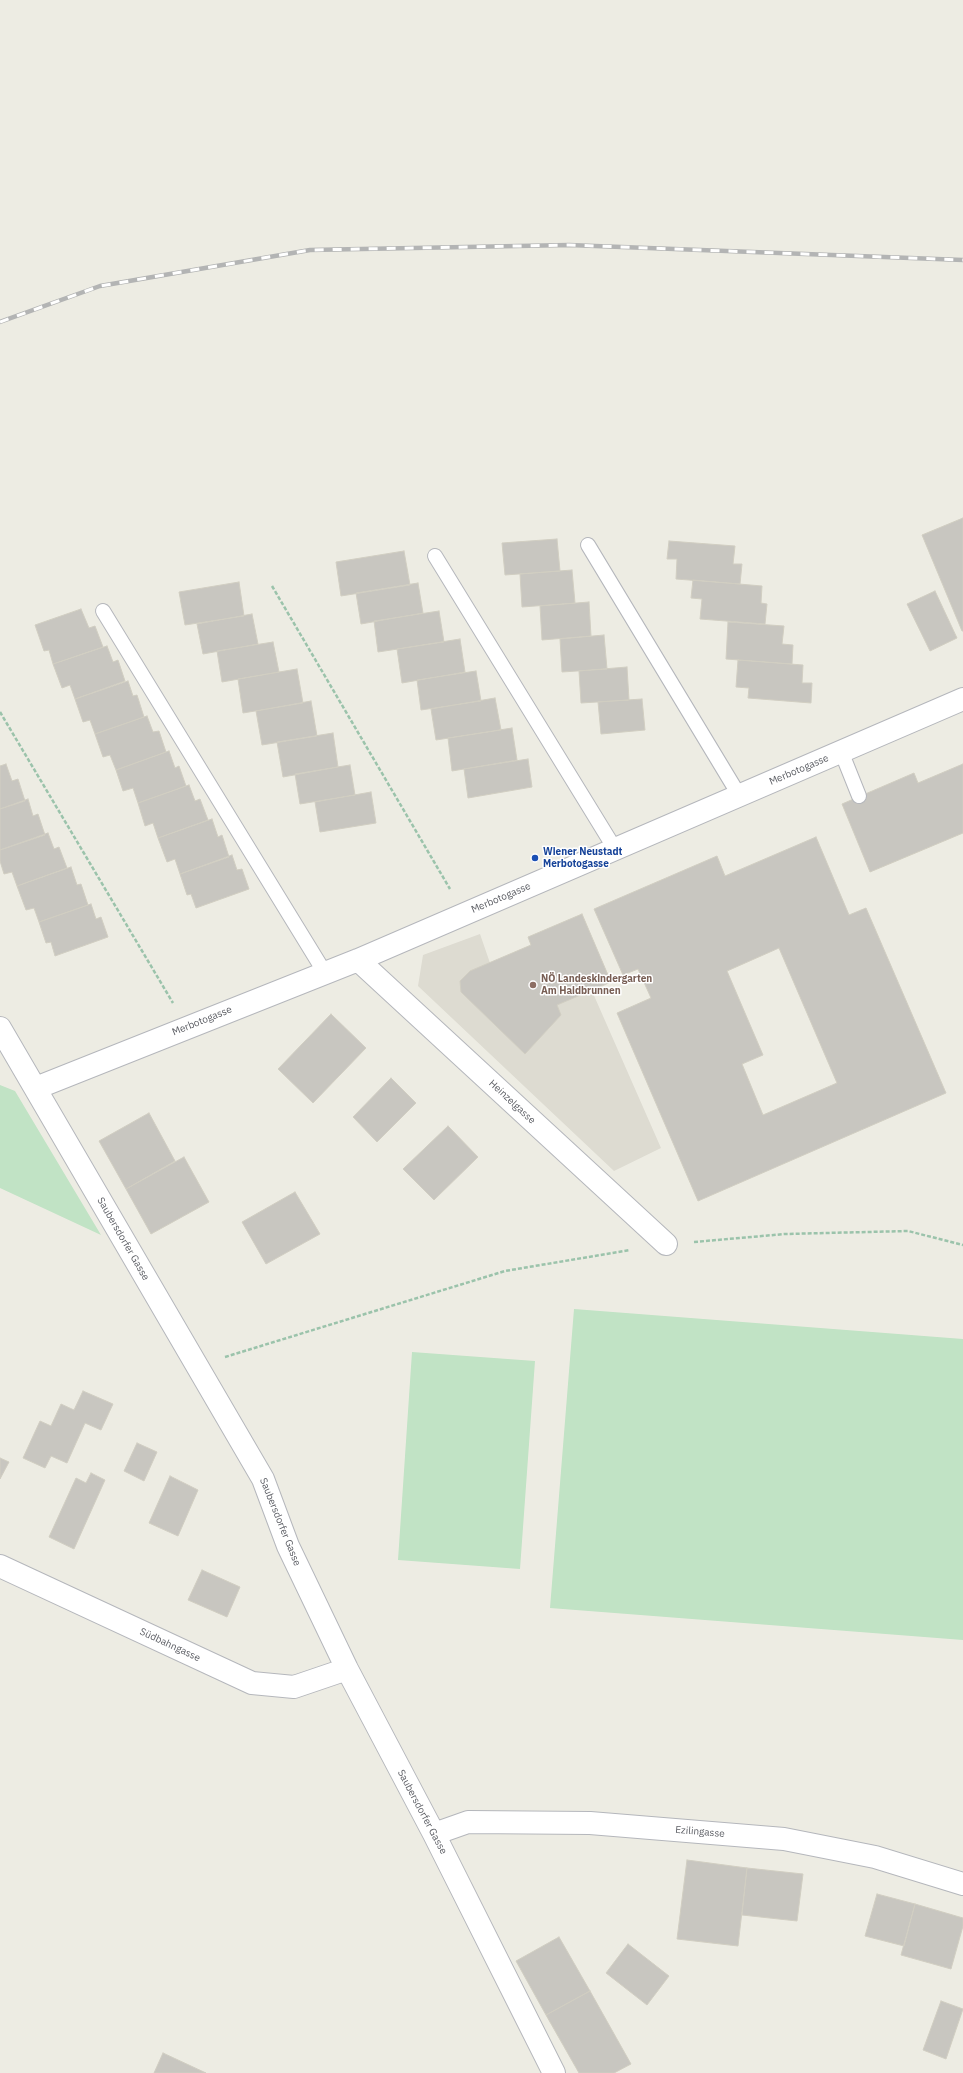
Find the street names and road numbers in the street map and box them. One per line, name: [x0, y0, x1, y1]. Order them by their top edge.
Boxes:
street label: Merbotogasse: [767, 752, 831, 788]
street label: Merbotogasse: [469, 880, 533, 916]
street label: Merbotogasse: [170, 1004, 234, 1038]
street label: Heinzelgasse: [486, 1077, 538, 1127]
street label: Saubersdorfer Gasse: [94, 1195, 152, 1283]
street label: Saubersdorfer Gasse: [257, 1476, 303, 1568]
street label: Südbahngasse: [138, 1626, 202, 1664]
street label: Saubersdorfer Gasse: [395, 1768, 449, 1856]
street label: Ezilingasse: [675, 1824, 725, 1840]

